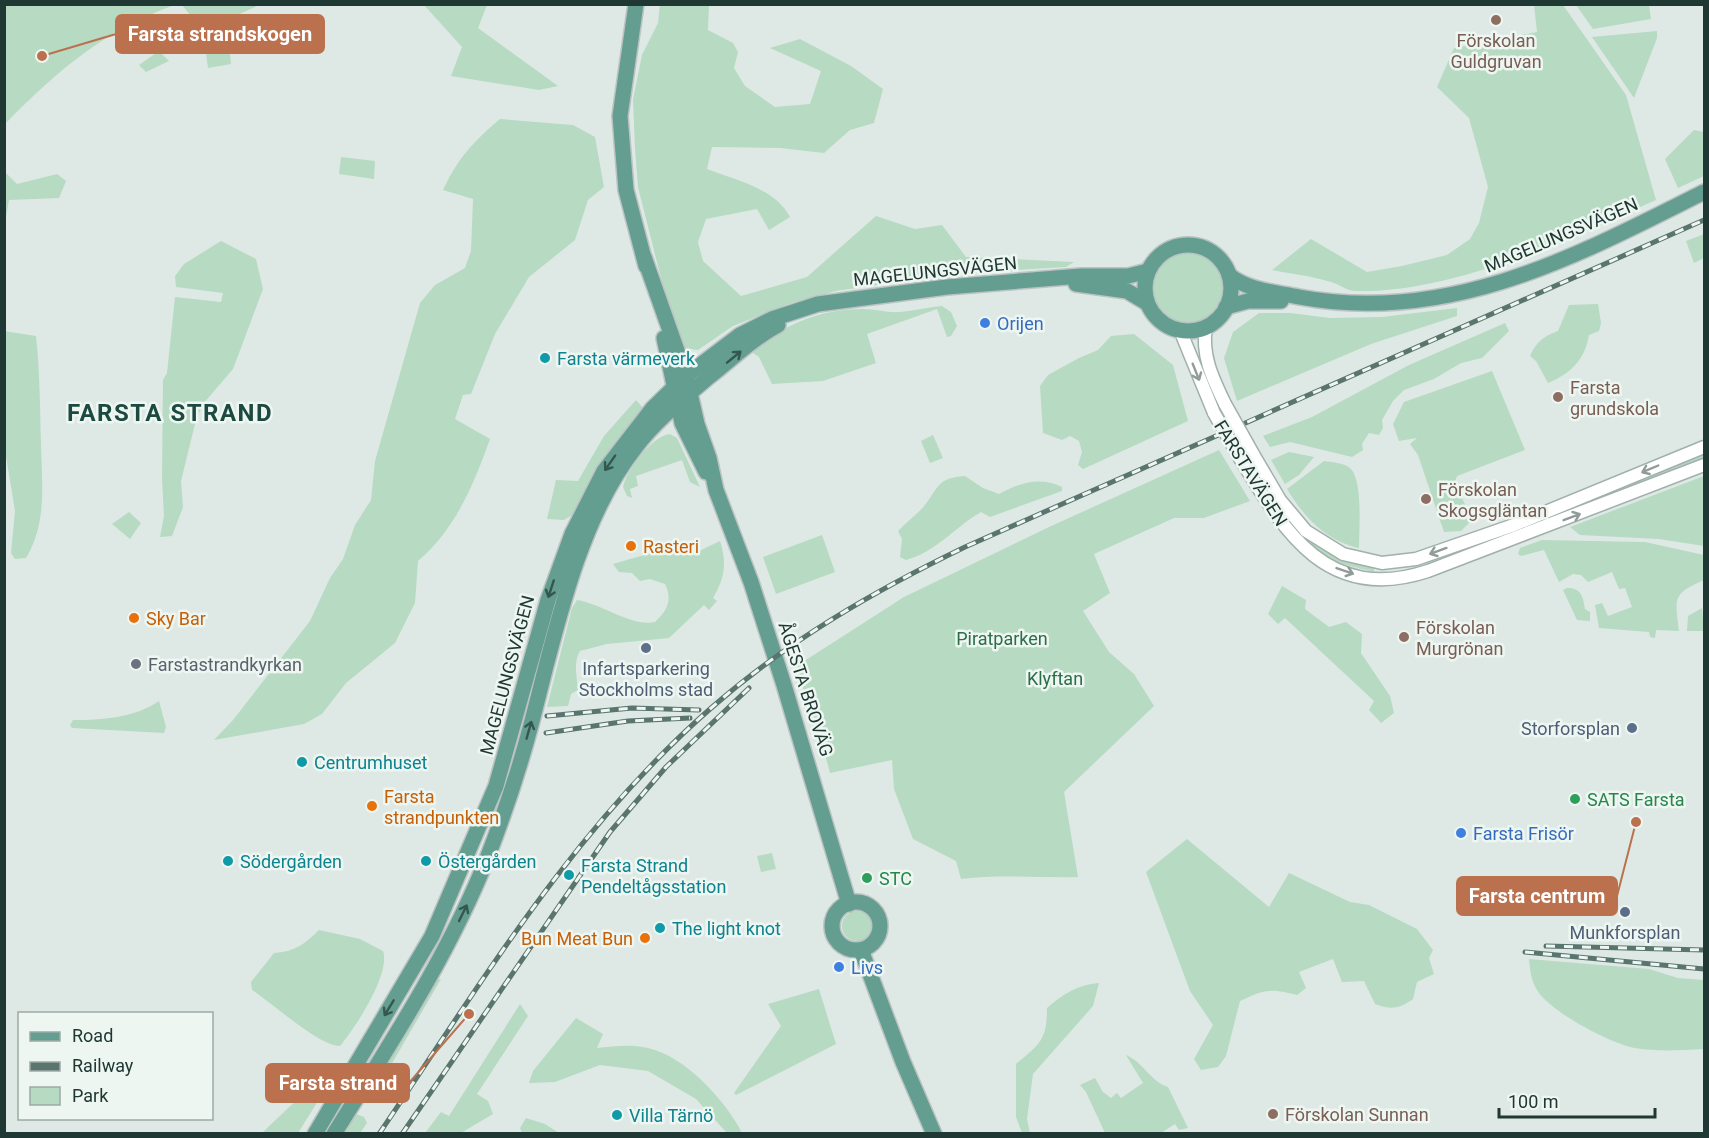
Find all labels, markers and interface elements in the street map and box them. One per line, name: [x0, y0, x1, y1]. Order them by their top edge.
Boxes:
marker: Förskolan Guldgruvan: [1489, 13, 1503, 27]
callout: Farsta strandskogen: [116, 15, 324, 53]
text: Farsta strandskogen: [128, 22, 312, 46]
place label: Förskolan Guldgruvan: [1450, 30, 1542, 72]
street label: MAGELUNGSVÄGEN: [1481, 193, 1641, 277]
street label: MAGELUNGSVÄGEN: [852, 252, 1018, 290]
place label: Orijen: [997, 313, 1044, 334]
marker: Orijen: [978, 316, 992, 330]
place label: Farsta värmeverk: [557, 348, 696, 369]
one-way arrow: [726, 350, 741, 364]
marker: Farsta värmeverk: [538, 351, 552, 365]
one-way arrow: [1191, 362, 1202, 381]
place label: Farsta grundskola: [1570, 377, 1659, 419]
marker: Farsta grundskola: [1551, 390, 1565, 404]
district label: FARSTA STRAND: [67, 399, 273, 427]
street label: FARSTAVÄGEN: [1210, 416, 1292, 530]
one-way arrow: [604, 454, 616, 470]
one-way arrow: [1642, 464, 1660, 475]
place label: Förskolan Skogsgläntan: [1438, 479, 1547, 521]
marker: Förskolan Skogsgläntan: [1419, 492, 1433, 506]
one-way arrow: [1562, 510, 1581, 521]
place label: Rasteri: [643, 536, 699, 557]
marker: Rasteri: [624, 539, 638, 553]
one-way arrow: [1429, 546, 1448, 557]
one-way arrow: [1335, 566, 1354, 577]
one-way arrow: [545, 579, 556, 598]
street label: MAGELUNGSVÄGEN: [476, 593, 538, 757]
place label: Sky Bar: [146, 608, 206, 629]
marker: Sky Bar: [127, 611, 141, 625]
place label: Förskolan Murgrönan: [1416, 617, 1504, 659]
street label: ÅGESTA BROVÄG: [774, 619, 839, 759]
park label: Piratparken: [956, 628, 1048, 649]
marker: Förskolan Murgrönan: [1397, 630, 1411, 644]
marker: Infartsparkering Stockholms stad: [639, 641, 653, 655]
place label: Farstastrandkyrkan: [148, 654, 302, 675]
marker: Farstastrandkyrkan: [129, 657, 143, 671]
place label: Infartsparkering Stockholms stad: [579, 658, 713, 700]
park label: Klyftan: [1027, 668, 1083, 689]
place label: Storforsplan: [1521, 718, 1620, 739]
one-way arrow: [524, 721, 535, 740]
marker: Storforsplan: [1625, 721, 1639, 735]
place label: Centrumhuset: [314, 752, 428, 773]
marker: Centrumhuset: [295, 755, 309, 769]
place label: Farsta strandpunkten: [384, 786, 499, 828]
place label: SATS Farsta: [1587, 789, 1685, 810]
marker: SATS Farsta: [1568, 792, 1582, 806]
marker: Farsta strandpunkten: [365, 799, 379, 813]
place label: Farsta Frisör: [1473, 823, 1574, 844]
marker: Farsta Frisör: [1454, 826, 1468, 840]
place label: Södergården: [240, 851, 342, 872]
place label: Östergården: [438, 851, 537, 872]
marker: Södergården: [221, 854, 235, 868]
marker: Östergården: [419, 854, 433, 868]
place label: Farsta Strand Pendeltågsstation: [581, 855, 726, 897]
marker: Farsta Strand Pendeltågsstation: [562, 868, 576, 882]
place label: STC: [879, 868, 912, 889]
marker: STC: [860, 871, 874, 885]
callout: Farsta centrum: [1457, 877, 1617, 915]
text: Farsta centrum: [1469, 884, 1605, 908]
one-way arrow: [457, 905, 469, 923]
marker: Munkforsplan: [1618, 905, 1632, 919]
place label: The light knot: [672, 918, 781, 939]
marker: The light knot: [653, 921, 667, 935]
place label: Munkforsplan: [1570, 922, 1680, 943]
place label: Bun Meat Bun: [521, 928, 633, 949]
marker: Bun Meat Bun: [638, 931, 652, 945]
place label: Livs: [851, 957, 883, 978]
marker: Livs: [832, 960, 846, 974]
one-way arrow: [383, 999, 395, 1016]
legend: [18, 1012, 213, 1120]
text: Road: [72, 1025, 113, 1046]
text: Railway: [72, 1055, 134, 1076]
callout: Farsta strand: [266, 1064, 409, 1102]
text: Farsta strand: [279, 1071, 397, 1095]
scale bar: [1499, 1081, 1655, 1119]
text: Park: [72, 1085, 109, 1106]
text: 100 m: [1508, 1091, 1559, 1112]
place label: Förskolan Sunnan: [1285, 1104, 1429, 1125]
place label: Villa Tärnö: [629, 1105, 713, 1126]
marker: Förskolan Sunnan: [1266, 1107, 1280, 1121]
marker: Villa Tärnö: [610, 1108, 624, 1122]

